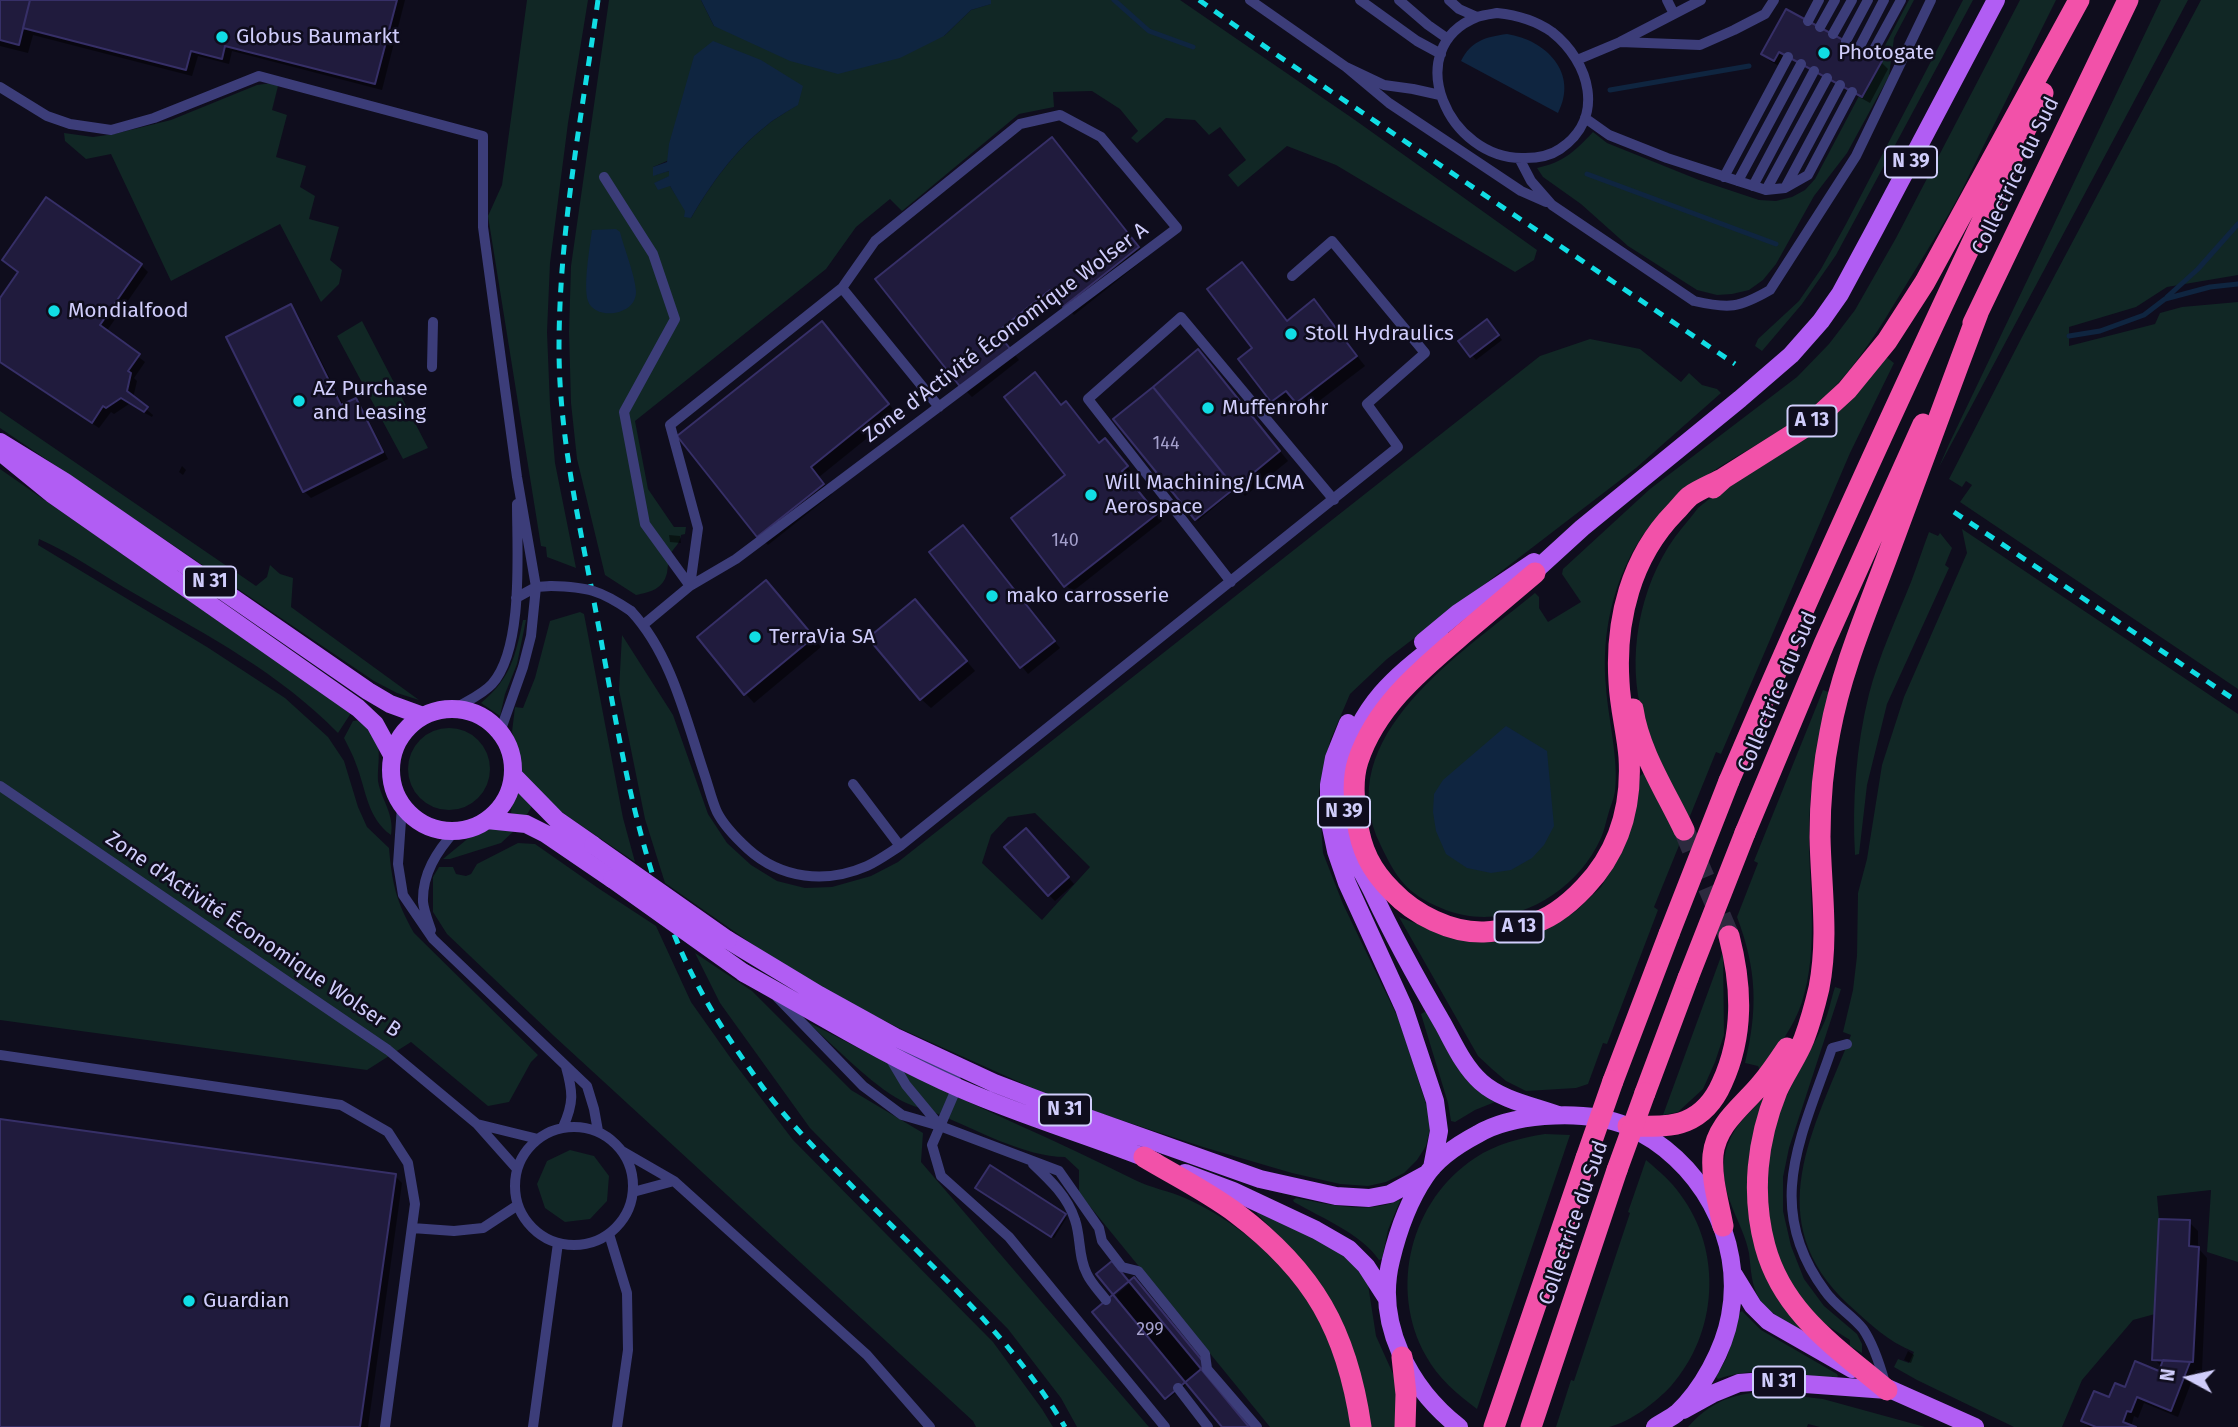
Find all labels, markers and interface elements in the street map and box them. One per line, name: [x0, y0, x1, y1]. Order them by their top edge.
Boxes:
place label: Globus Baumarkt: [236, 24, 400, 50]
marker: Globus Baumarkt: [214, 29, 230, 45]
place label: Photogate: [1838, 40, 1935, 66]
marker: Photogate: [1816, 45, 1832, 61]
street label: Collectrice du Sud: [1967, 93, 2065, 259]
road number: N 39: [1885, 146, 1937, 178]
street label: Zone d'Activité Économique Wolser A: [859, 218, 1153, 448]
place label: Mondialfood: [68, 298, 189, 324]
marker: Mondialfood: [46, 303, 62, 319]
place label: Stoll Hydraulics: [1305, 321, 1454, 347]
marker: Stoll Hydraulics: [1283, 326, 1299, 342]
place label: AZ Purchase and Leasing: [313, 376, 428, 426]
marker: AZ Purchase and Leasing: [291, 393, 307, 409]
place label: Muffenrohr: [1222, 395, 1328, 421]
marker: Muffenrohr: [1200, 400, 1216, 416]
road number: A 13: [1787, 406, 1836, 436]
house number: 144: [1153, 433, 1179, 455]
place label: Will Machining/LCMA Aerospace: [1105, 470, 1304, 520]
marker: Will Machining/LCMA Aerospace: [1083, 487, 1099, 503]
house number: 140: [1051, 530, 1079, 552]
road number: N 31: [184, 566, 236, 597]
place label: mako carrosserie: [1006, 583, 1169, 609]
marker: mako carrosserie: [984, 588, 1000, 604]
street label: Collectrice du Sud: [1733, 608, 1823, 776]
place label: TerraVia SA: [769, 624, 875, 650]
marker: TerraVia SA: [747, 629, 763, 645]
road number: N 39: [1318, 796, 1370, 828]
street label: Zone d'Activité Économique Wolser B: [100, 826, 406, 1044]
road number: A 13: [1494, 911, 1544, 942]
road number: N 31: [1039, 1094, 1091, 1126]
street label: Collectrice du Sud: [1534, 1138, 1614, 1308]
place label: Guardian: [203, 1288, 290, 1314]
marker: Guardian: [181, 1293, 197, 1309]
house number: 299: [1136, 1319, 1164, 1341]
north arrow: [2154, 1343, 2224, 1413]
road number: N 31: [1753, 1366, 1805, 1398]
text: N: [2155, 1367, 2180, 1383]

